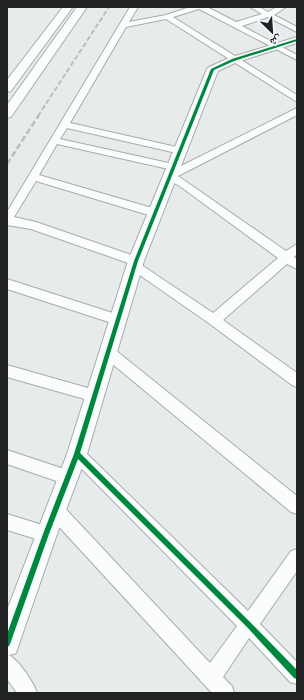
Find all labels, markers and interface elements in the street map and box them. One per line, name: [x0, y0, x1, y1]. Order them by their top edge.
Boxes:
north arrow: [252, 12, 292, 52]
text: ش: [267, 31, 284, 50]

